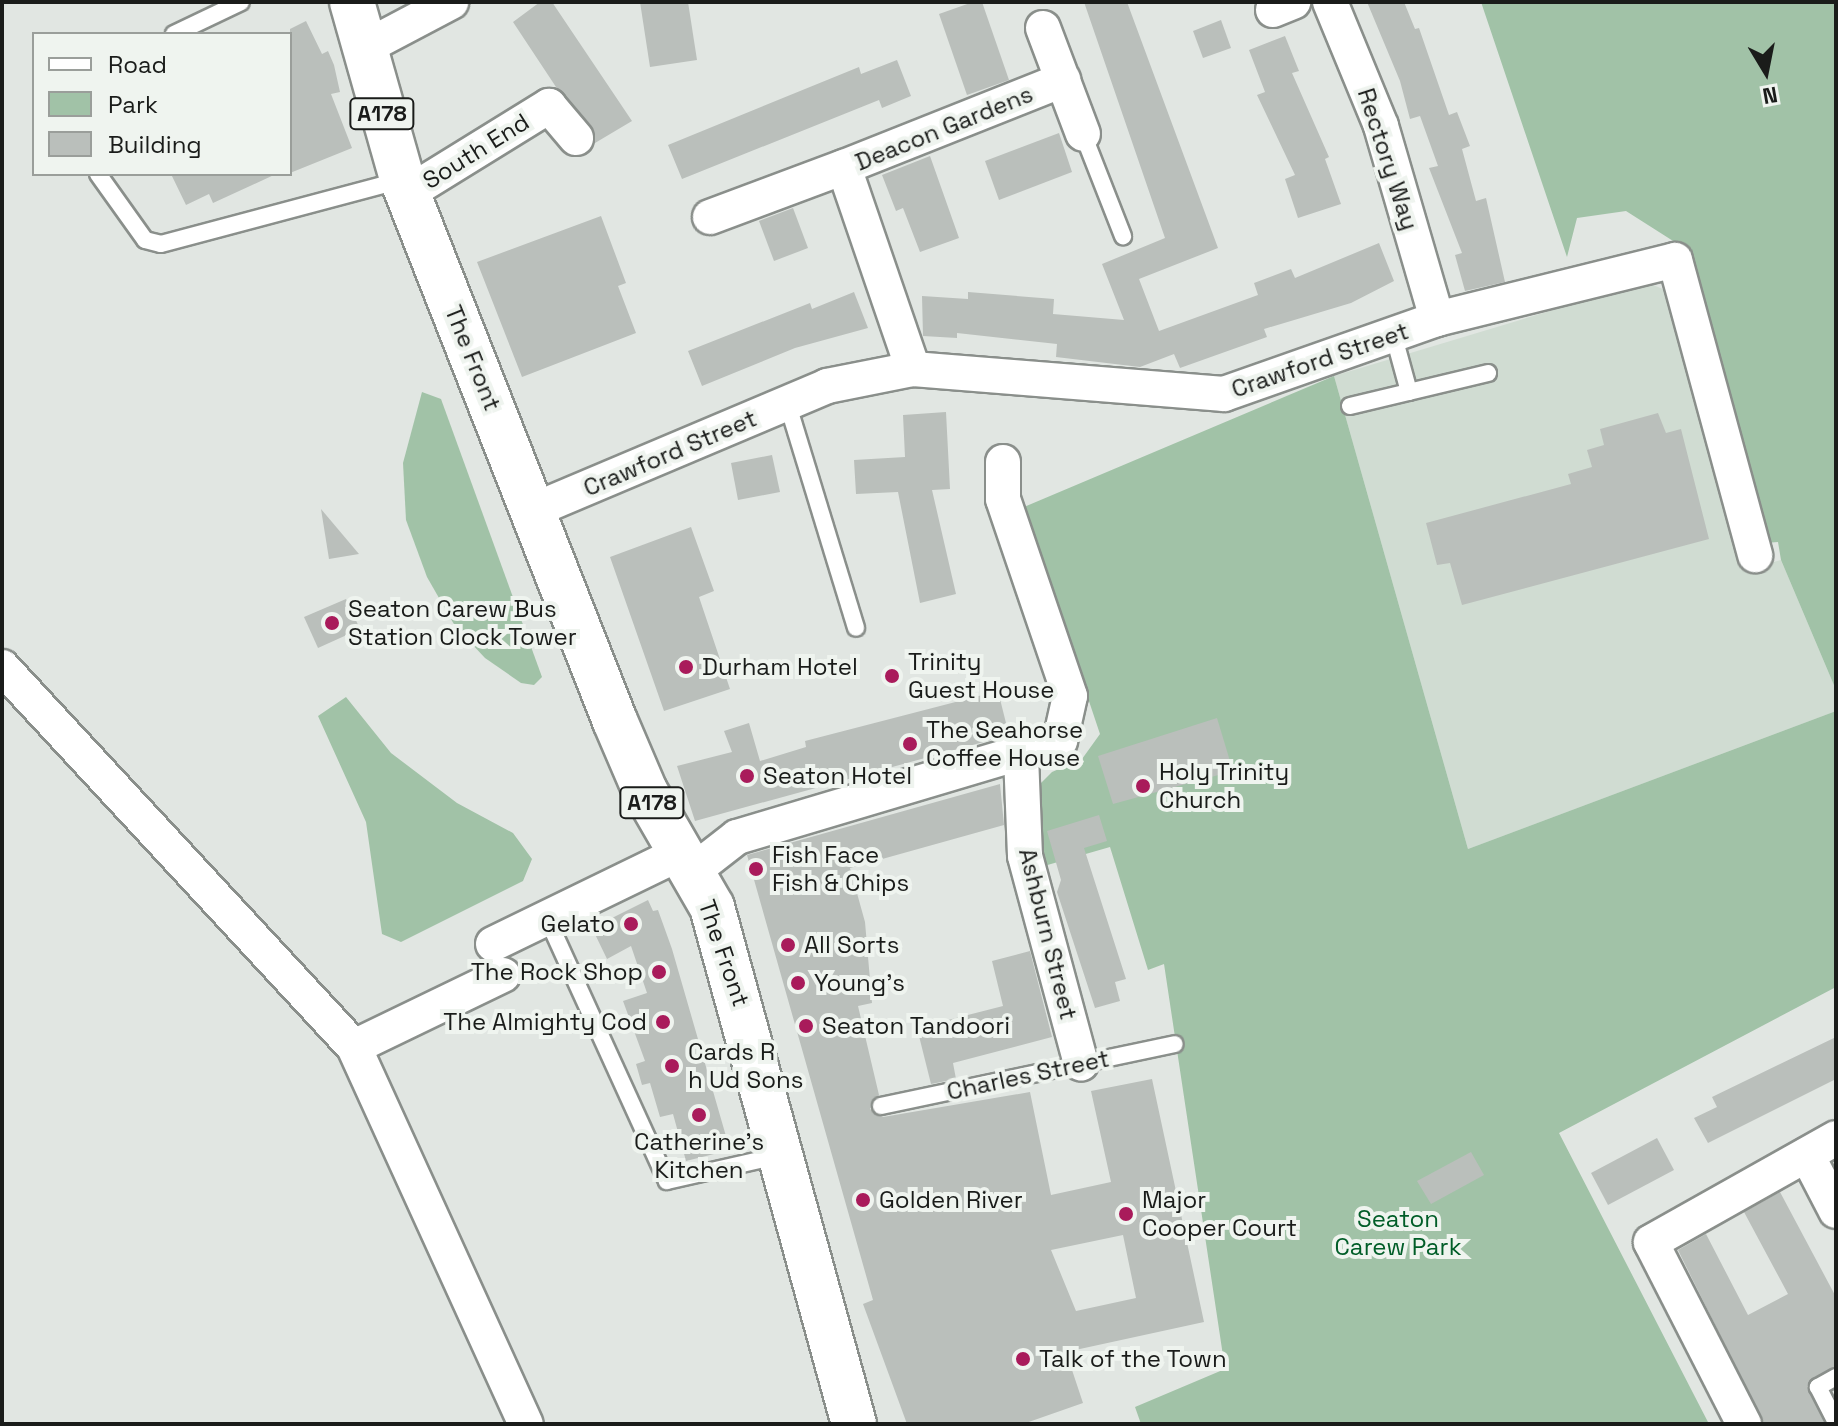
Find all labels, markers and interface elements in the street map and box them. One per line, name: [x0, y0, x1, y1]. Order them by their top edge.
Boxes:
legend: [32, 32, 292, 176]
north arrow: [1726, 32, 1806, 112]
text: Road: [108, 49, 167, 80]
street label: Deacon Gardens: [851, 79, 1037, 177]
text: N: [1760, 81, 1780, 111]
street label: Rectory Way: [1352, 84, 1424, 234]
text: Park: [108, 89, 158, 120]
road number: A178: [348, 96, 416, 132]
street label: South End: [418, 107, 534, 195]
text: Building: [108, 129, 202, 160]
street label: The Front: [439, 301, 507, 415]
street label: Crawford Street: [1228, 316, 1412, 404]
street label: Crawford Street: [579, 404, 761, 502]
place label: Seaton Carew Bus Station Clock Tower: [348, 595, 577, 651]
marker: Seaton Carew Bus Station Clock Tower: [323, 614, 341, 632]
place label: Trinity Guest House: [908, 648, 1054, 704]
place label: Durham Hotel: [702, 653, 858, 681]
marker: Durham Hotel: [677, 658, 695, 676]
marker: Trinity Guest House: [883, 667, 901, 685]
place label: The Seahorse Coffee House: [926, 716, 1083, 772]
marker: The Seahorse Coffee House: [901, 735, 919, 753]
place label: Holy Trinity Church: [1159, 758, 1290, 814]
place label: Seaton Hotel: [763, 762, 912, 790]
marker: Seaton Hotel: [738, 767, 756, 785]
marker: Holy Trinity Church: [1134, 777, 1152, 795]
road number: A178: [618, 785, 686, 821]
place label: Fish Face Fish & Chips: [772, 841, 909, 897]
street label: Ashburn Street: [1013, 845, 1083, 1023]
marker: Fish Face Fish & Chips: [747, 860, 765, 878]
street label: The Front: [692, 896, 756, 1010]
place label: Gelato: [541, 910, 615, 938]
marker: Gelato: [622, 915, 640, 933]
place label: All Sorts: [804, 931, 899, 959]
marker: All Sorts: [779, 936, 797, 954]
place label: The Rock Shop: [471, 958, 643, 986]
marker: The Rock Shop: [650, 963, 668, 981]
place label: Young's: [814, 969, 905, 997]
marker: Young's: [789, 974, 807, 992]
place label: The Almighty Cod: [443, 1008, 647, 1036]
place label: Seaton Tandoori: [822, 1012, 1011, 1040]
marker: The Almighty Cod: [654, 1013, 672, 1031]
marker: Seaton Tandoori: [797, 1017, 815, 1035]
place label: Cards R h Ud Sons: [688, 1038, 803, 1094]
street label: Charles Street: [944, 1044, 1112, 1106]
marker: Cards R h Ud Sons: [663, 1057, 681, 1075]
marker: Catherine's Kitchen: [690, 1106, 708, 1124]
place label: Catherine's Kitchen: [634, 1128, 764, 1184]
place label: Golden River: [879, 1186, 1023, 1214]
place label: Major Cooper Court: [1142, 1186, 1297, 1242]
marker: Golden River: [854, 1191, 872, 1209]
marker: Major Cooper Court: [1117, 1205, 1135, 1223]
park label: Seaton Carew Park: [1334, 1205, 1462, 1261]
place label: Talk of the Town: [1039, 1345, 1227, 1373]
marker: Talk of the Town: [1014, 1350, 1032, 1368]

